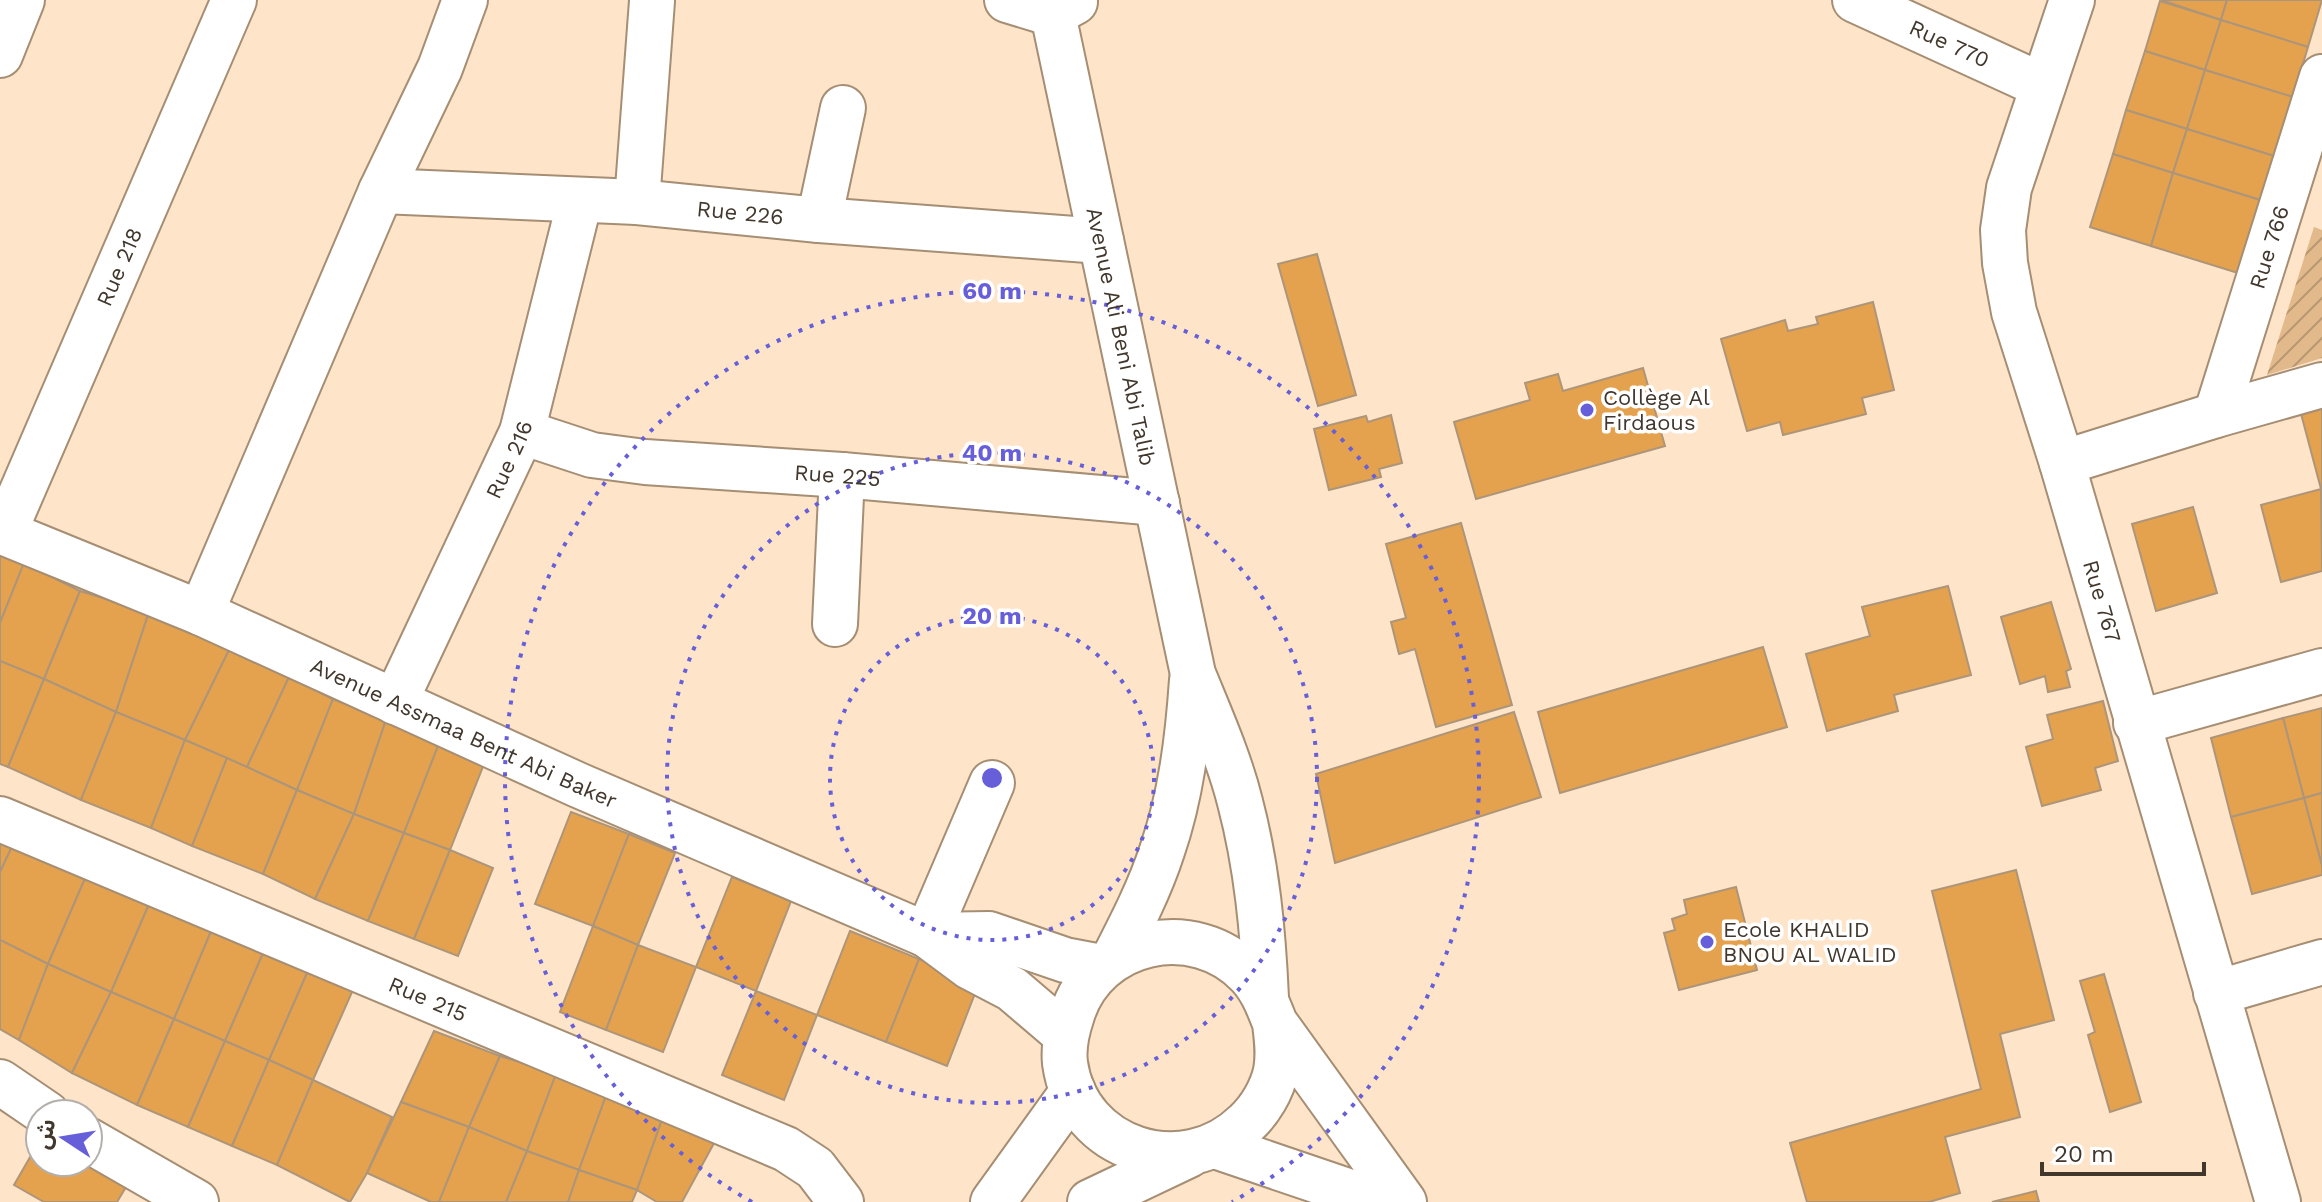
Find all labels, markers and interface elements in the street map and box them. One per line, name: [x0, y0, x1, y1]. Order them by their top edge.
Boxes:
street label: Rue 770: [1906, 14, 1994, 72]
street label: Rue 226: [696, 195, 785, 229]
street label: Rue 766: [2244, 202, 2293, 292]
street label: Avenue Ali Beni Abi Talib: [1082, 205, 1161, 468]
street label: Rue 218: [91, 224, 147, 310]
text: 60 m: [962, 277, 1022, 305]
place label: Collège Al Firdaous: [1603, 385, 1710, 435]
marker: Collège Al Firdaous: [1578, 401, 1596, 419]
street label: Rue 216: [480, 418, 537, 502]
text: 40 m: [962, 439, 1022, 467]
street label: Rue 225: [793, 459, 882, 491]
street label: Rue 767: [2079, 557, 2126, 645]
text: 20 m: [962, 602, 1022, 630]
street label: Avenue Assmaa Bent Abi Baker: [307, 652, 621, 813]
centre of rings: [978, 764, 1006, 792]
place label: Ecole KHALID BNOU AL WALID: [1723, 917, 1897, 967]
marker: Ecole KHALID BNOU AL WALID: [1698, 933, 1716, 951]
street label: Rue 215: [385, 971, 471, 1026]
north arrow: [24, 1098, 104, 1178]
text: ش: [30, 1117, 60, 1151]
scale bar: [2042, 1126, 2204, 1176]
text: 20 m: [2054, 1140, 2114, 1168]

